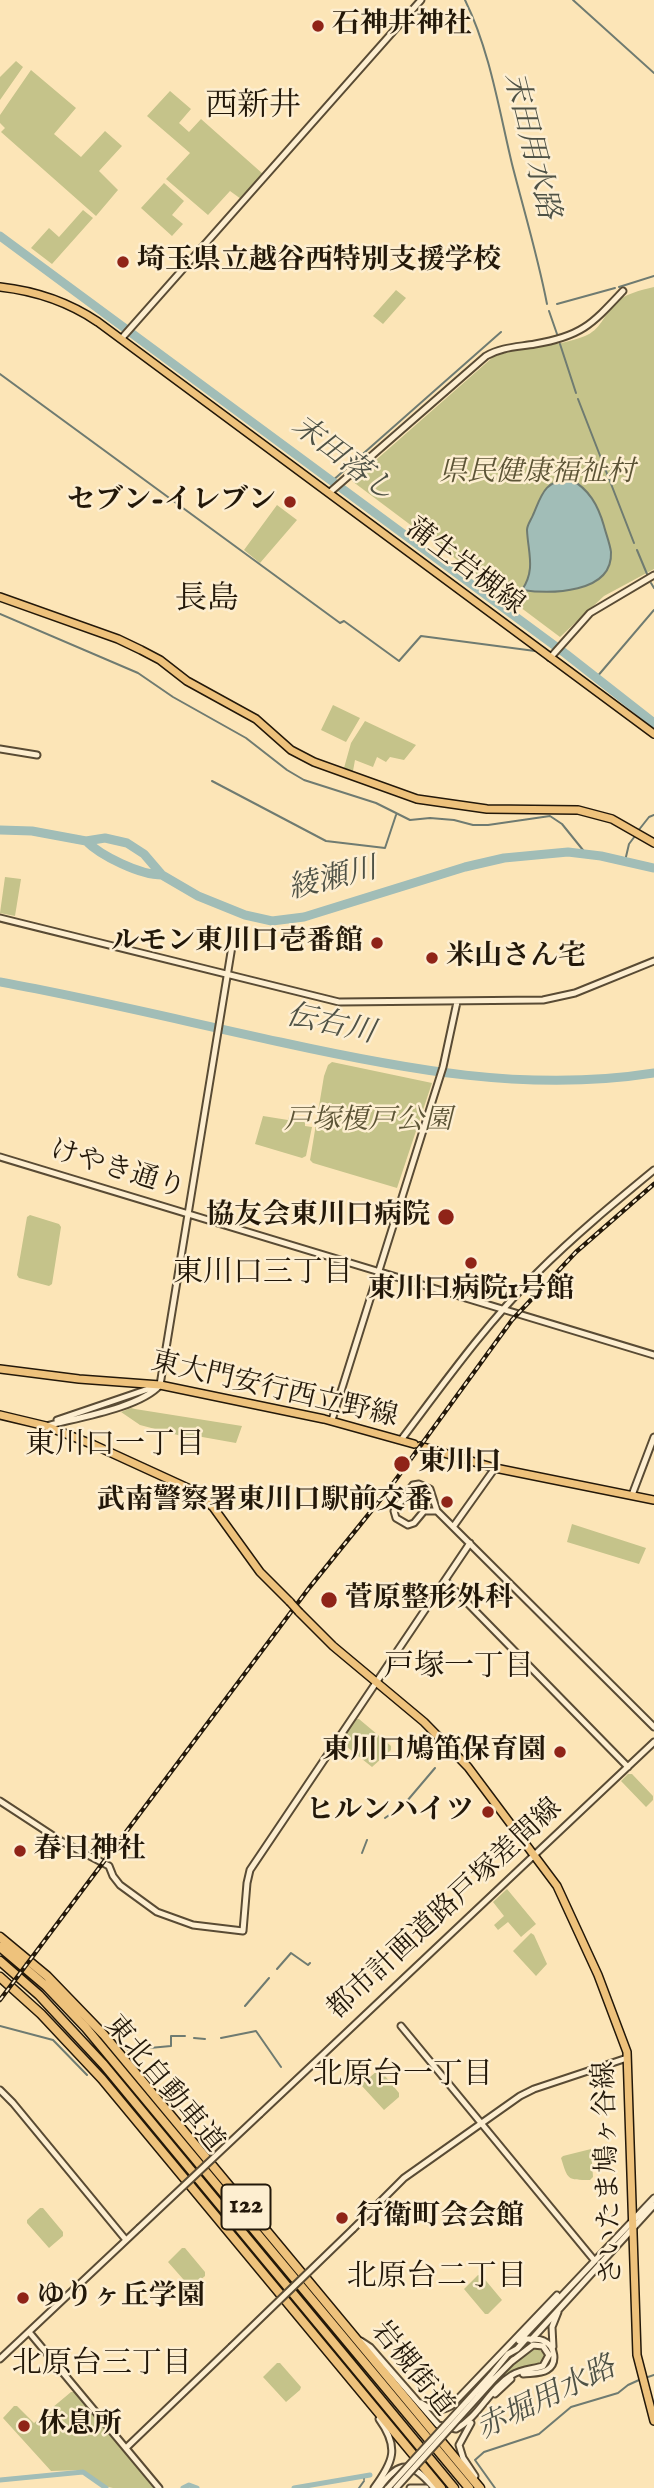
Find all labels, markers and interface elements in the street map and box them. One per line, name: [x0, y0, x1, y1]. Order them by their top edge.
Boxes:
place label: 石神井神社: [332, 9, 472, 43]
marker: 石神井神社: [310, 18, 326, 34]
water label: 末田用水路: [493, 69, 565, 223]
district label: 西新井: [205, 89, 301, 127]
place label: 埼玉県立越谷西特別支援学校: [137, 245, 501, 279]
marker: 埼玉県立越谷西特別支援学校: [115, 254, 131, 270]
water label: 末田落し: [283, 410, 401, 510]
park label: 県民健康福祉村: [439, 457, 635, 491]
place label: セブン-イレブン: [67, 485, 276, 519]
marker: セブン-イレブン: [282, 494, 298, 510]
street label: 蒲生岩槻線: [398, 512, 530, 624]
district label: 長島: [175, 582, 239, 620]
water label: 綾瀬川: [285, 853, 381, 909]
place label: ルモン東川口壱番館: [111, 926, 363, 960]
marker: ルモン東川口壱番館: [369, 935, 385, 951]
place label: 米山さん宅: [446, 941, 586, 975]
marker: 米山さん宅: [424, 950, 440, 966]
water label: 伝右川: [282, 999, 378, 1053]
park label: 戸塚榎戸公園: [284, 1105, 452, 1139]
street label: けやき通り: [45, 1134, 189, 1208]
place label: 協友会東川口病院: [206, 1200, 430, 1234]
marker: 協友会東川口病院: [436, 1207, 456, 1227]
marker: 東川口病院1号館: [463, 1255, 479, 1271]
district label: 東川口三丁目: [173, 1257, 353, 1293]
place label: 東川口病院1号館: [368, 1274, 574, 1308]
street label: 東大門安行西立野線: [147, 1346, 401, 1436]
district label: 東川口一丁目: [25, 1429, 205, 1465]
place label: 東川口: [418, 1447, 502, 1481]
marker: 東川口: [392, 1454, 412, 1474]
place label: 武南警察署東川口駅前交番: [97, 1485, 433, 1519]
marker: 武南警察署東川口駅前交番: [439, 1494, 455, 1510]
place label: 菅原整形外科: [345, 1583, 513, 1617]
marker: 菅原整形外科: [319, 1590, 339, 1610]
district label: 戸塚一丁目: [384, 1651, 534, 1687]
place label: 東川口鳩笛保育園: [322, 1735, 546, 1769]
marker: 東川口鳩笛保育園: [552, 1744, 568, 1760]
street label: 都市計画道路戸塚差間線: [322, 1793, 570, 2027]
place label: ヒルンハイツ: [306, 1795, 474, 1829]
marker: ヒルンハイツ: [480, 1804, 496, 1820]
place label: 春日神社: [34, 1834, 146, 1868]
marker: 春日神社: [12, 1843, 28, 1859]
street label: 東北自動車道: [96, 2010, 230, 2160]
district label: 北原台一丁目: [313, 2059, 493, 2095]
street label: さいたま鳩ヶ谷線: [589, 2060, 631, 2286]
road number: 122: [222, 2184, 270, 2230]
place label: 行衛町会会館: [356, 2201, 524, 2235]
marker: 行衛町会会館: [334, 2210, 350, 2226]
district label: 北原台二丁目: [347, 2261, 527, 2297]
place label: ゆりヶ丘学園: [37, 2281, 205, 2315]
marker: ゆりヶ丘学園: [15, 2290, 31, 2306]
street label: 岩槻街道: [363, 2316, 459, 2424]
district label: 北原台三丁目: [12, 2348, 192, 2384]
water label: 赤堀用水路: [472, 2351, 622, 2449]
place label: 休息所: [38, 2409, 122, 2443]
marker: 休息所: [16, 2418, 32, 2434]

